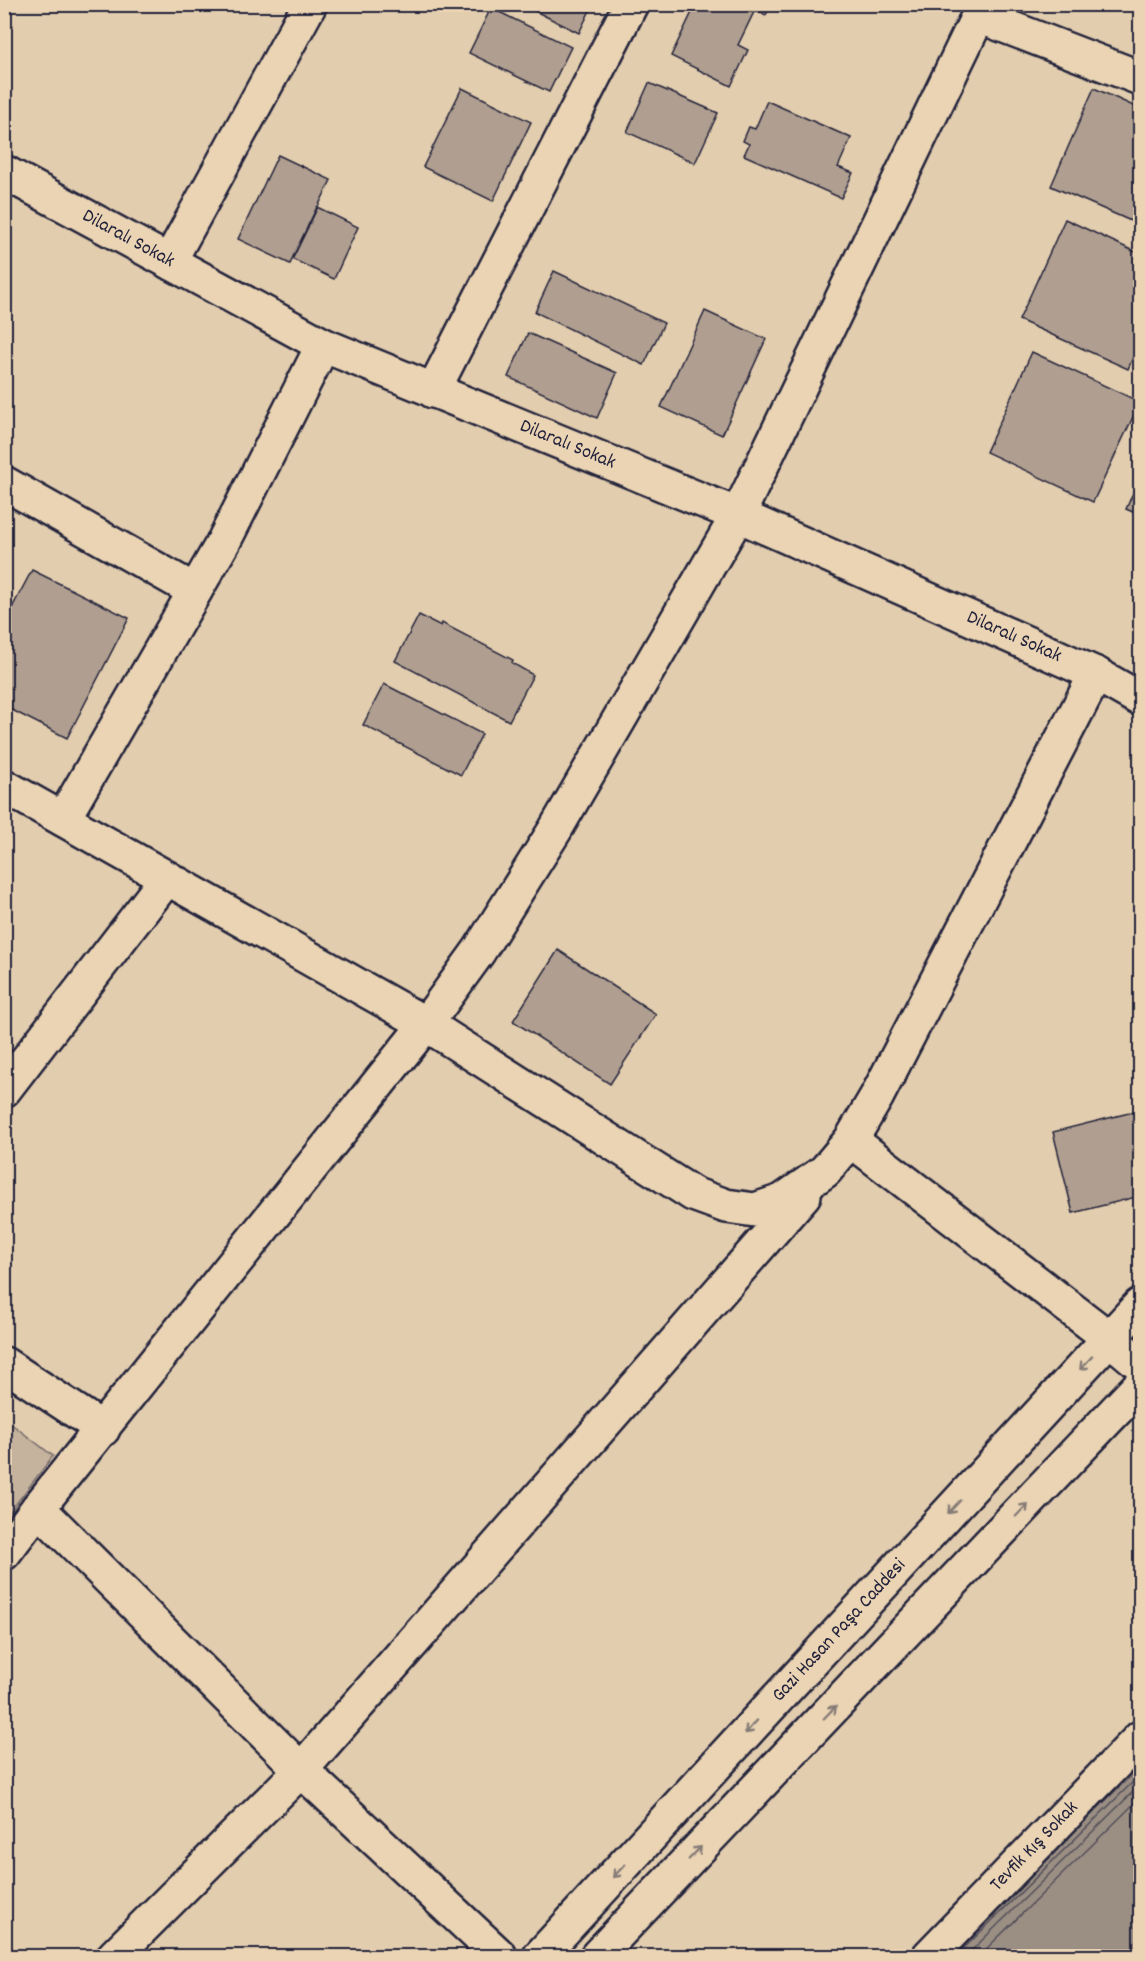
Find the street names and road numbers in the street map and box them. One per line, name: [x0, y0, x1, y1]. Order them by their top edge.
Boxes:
street label: Dilaralı Sokak: [77, 203, 179, 276]
street label: Dilaralı Sokak: [515, 413, 620, 477]
street label: Dilaralı Sokak: [962, 604, 1066, 671]
street label: Gazi Hasan Paşa Caddesi: [766, 1553, 913, 1709]
street label: Tevfik Kış Sokak: [984, 1795, 1085, 1899]

